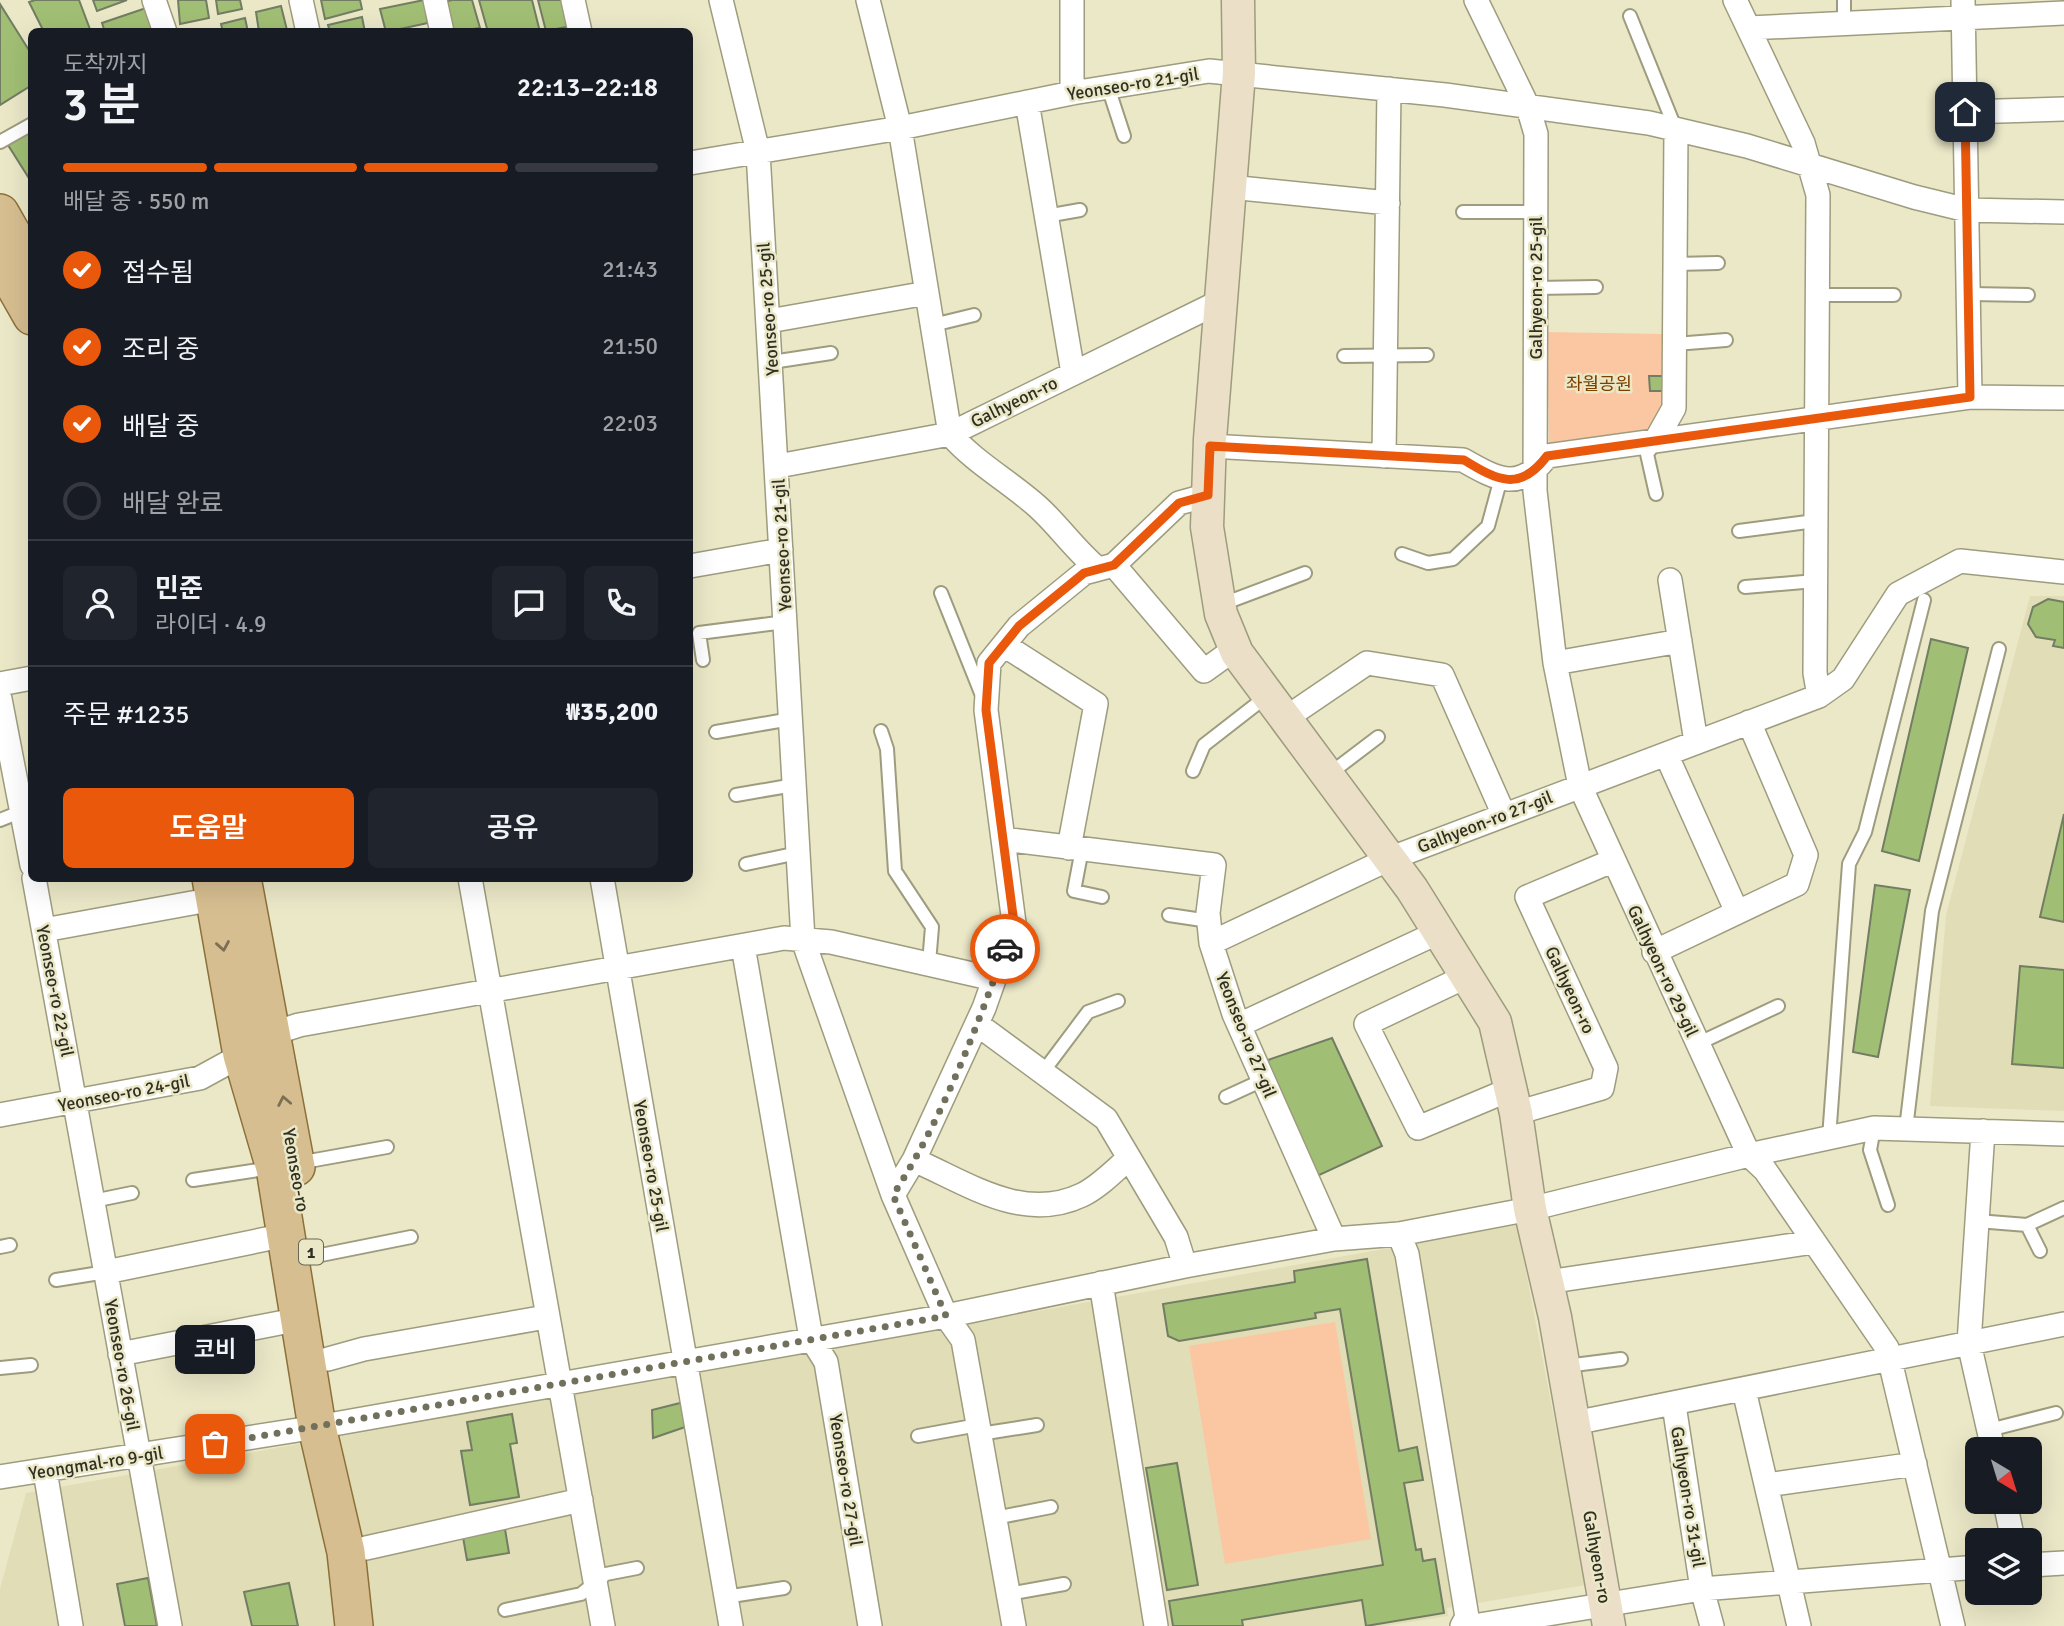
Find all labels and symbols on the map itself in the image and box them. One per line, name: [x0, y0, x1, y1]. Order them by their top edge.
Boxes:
street label: Yeonseo-ro 21-gil: [1066, 63, 1200, 105]
pin: [1935, 82, 1995, 142]
street label: Galhyeon-ro 25-gil: [1525, 216, 1547, 360]
street label: Yeonseo-ro 25-gil: [752, 242, 784, 376]
street label: Galhyeon-ro: [967, 372, 1061, 432]
park label: 좌월공원: [1566, 373, 1632, 395]
street label: Yeonseo-ro 21-gil: [768, 478, 796, 612]
street label: Galhyeon-ro 27-gil: [1414, 786, 1556, 858]
street label: Galhyeon-ro 29-gil: [1623, 901, 1703, 1041]
courier: [970, 914, 1040, 984]
street label: Yeonseo-ro 22-gil: [31, 923, 79, 1059]
one-way arrow: [215, 940, 230, 952]
street label: Galhyeon-ro: [1540, 943, 1600, 1037]
street label: Yeonseo-ro 27-gil: [1211, 969, 1281, 1101]
street label: Yeonseo-ro 24-gil: [56, 1069, 192, 1117]
one-way arrow: [277, 1095, 292, 1107]
street label: Yeonseo-ro 25-gil: [629, 1098, 673, 1234]
street label: Yeonseo-ro: [278, 1127, 314, 1213]
road number: 1: [299, 1240, 323, 1264]
street label: Yeonseo-ro 26-gil: [100, 1297, 144, 1433]
callout: 코비: [175, 1325, 255, 1374]
street label: Yeonseo-ro 27-gil: [825, 1412, 867, 1548]
pin: [185, 1414, 245, 1474]
street label: Galhyeon-ro 31-gil: [1666, 1425, 1710, 1569]
north arrow: [1965, 1437, 2042, 1514]
street label: Yeongmal-ro 9-gil: [27, 1442, 165, 1484]
street label: Galhyeon-ro: [1578, 1509, 1616, 1605]

